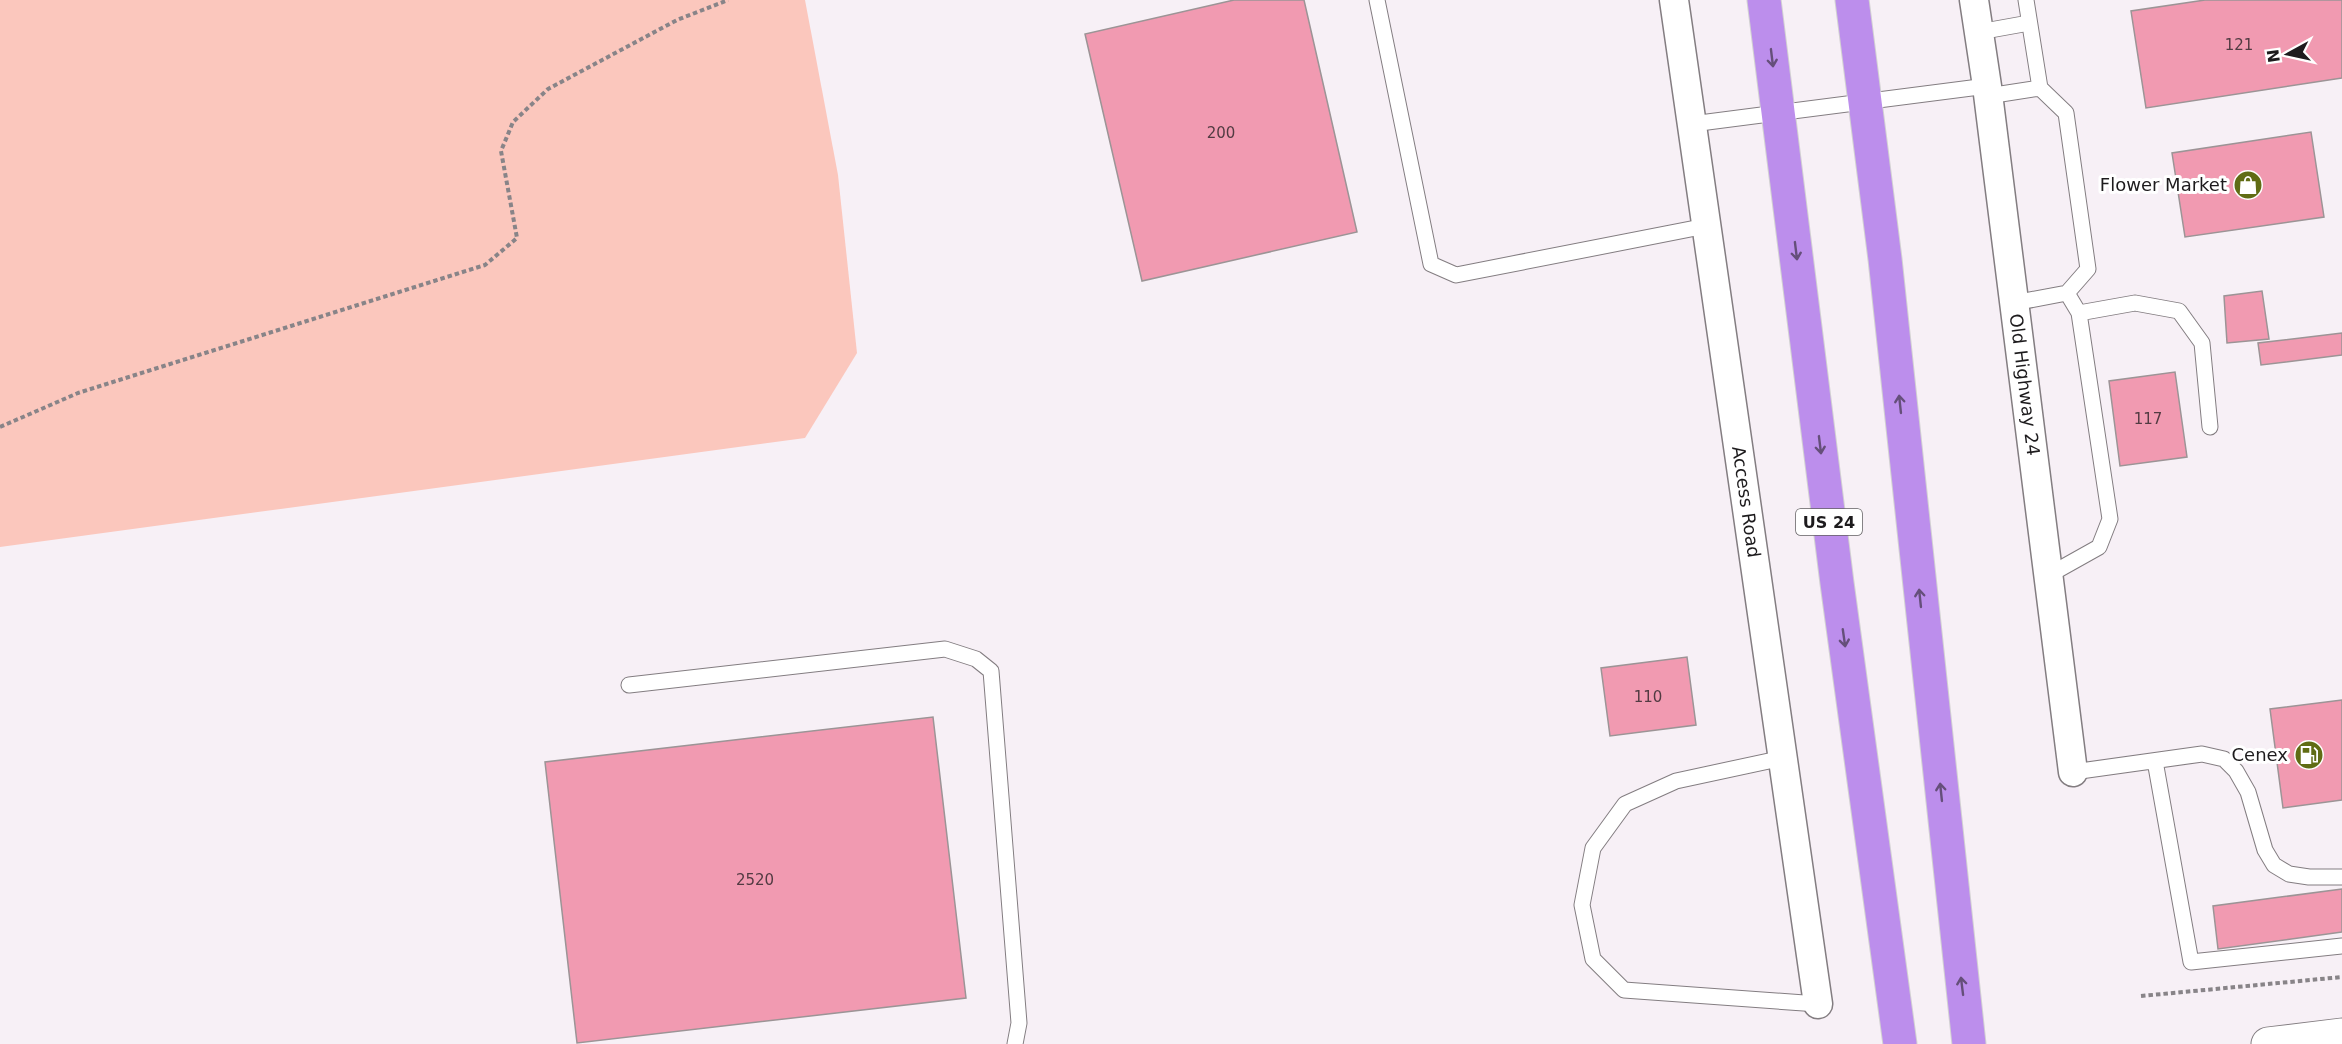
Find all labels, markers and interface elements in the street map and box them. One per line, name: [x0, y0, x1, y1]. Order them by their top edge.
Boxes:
north arrow: [2258, 24, 2318, 84]
house number: 121: [2225, 36, 2253, 54]
one-way arrow: [1766, 48, 1777, 67]
text: N: [2263, 48, 2284, 64]
house number: 200: [1207, 124, 1235, 142]
shop icon: Flower Market: [2232, 169, 2264, 201]
place label: Flower Market: [2100, 174, 2227, 195]
one-way arrow: [1790, 241, 1801, 261]
street label: Old Highway 24: [2006, 312, 2044, 457]
one-way arrow: [1894, 395, 1905, 415]
house number: 117: [2134, 410, 2162, 428]
one-way arrow: [1815, 435, 1826, 454]
street label: Access Road: [1728, 445, 1765, 559]
road number: US 24: [1796, 509, 1862, 535]
one-way arrow: [1914, 589, 1925, 609]
one-way arrow: [1839, 628, 1850, 648]
house number: 110: [1634, 688, 1662, 706]
fuel station icon: Cenex: [2293, 739, 2325, 771]
place label: Cenex: [2232, 744, 2288, 765]
one-way arrow: [1935, 783, 1946, 803]
house number: 2520: [736, 871, 774, 889]
one-way arrow: [1956, 977, 1967, 996]

